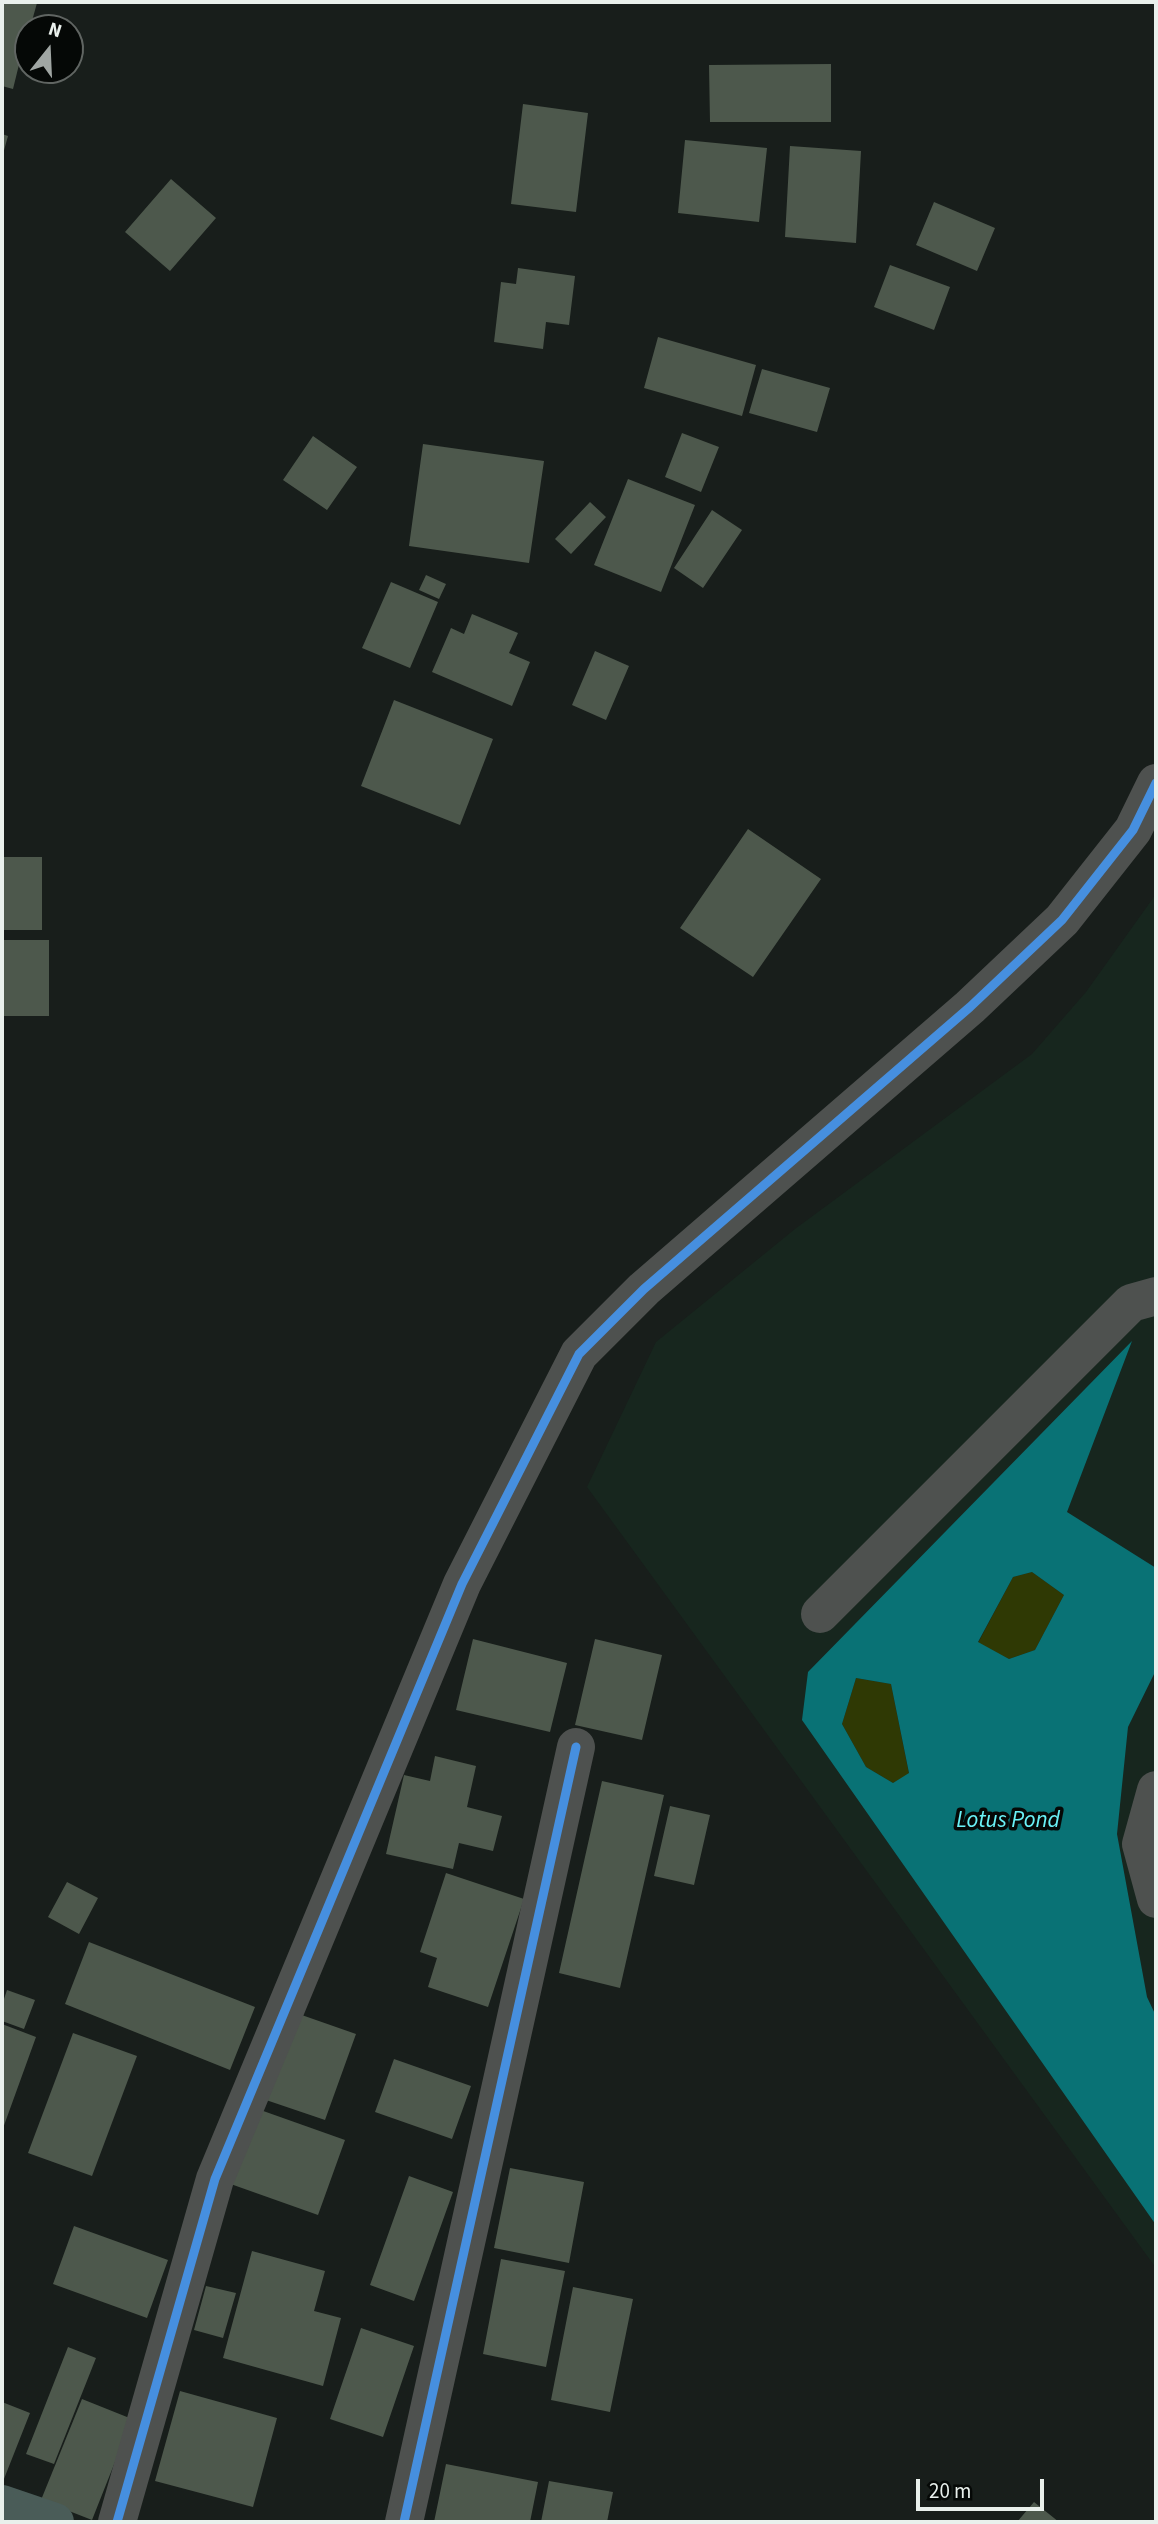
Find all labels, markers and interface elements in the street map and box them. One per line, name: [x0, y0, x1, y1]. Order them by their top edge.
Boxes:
north arrow: [14, 14, 84, 84]
text: N: [45, 16, 65, 45]
water label: Lotus Pond: [956, 1808, 1060, 1836]
scale bar: [920, 2464, 1048, 2508]
text: 20 m: [929, 2476, 971, 2506]

